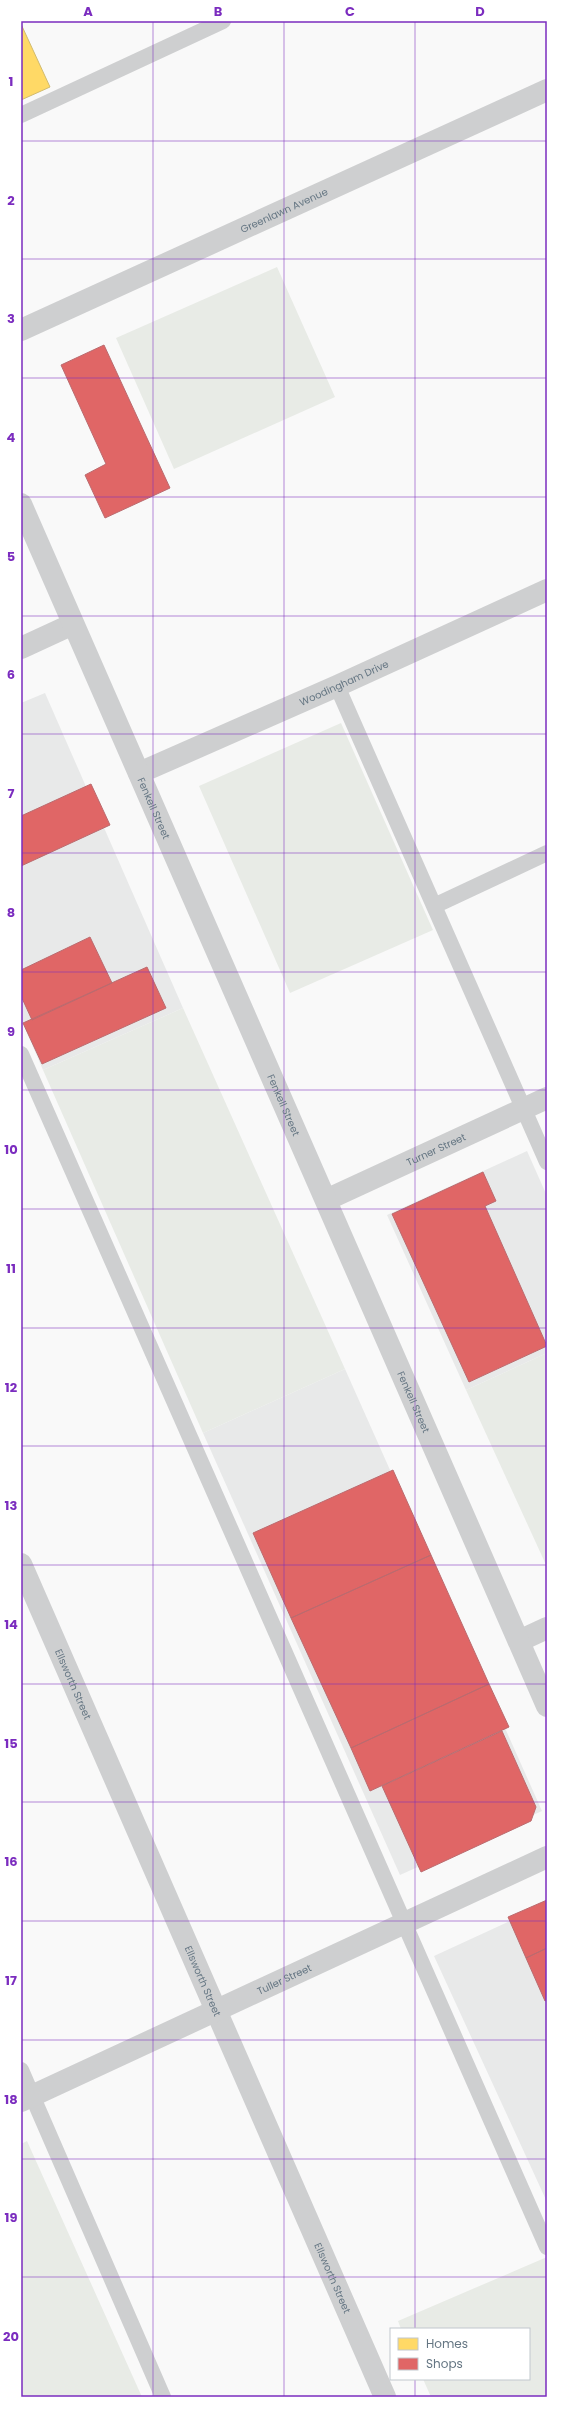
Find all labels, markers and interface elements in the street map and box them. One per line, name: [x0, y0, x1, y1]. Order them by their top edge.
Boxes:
text: A: [83, 2, 93, 21]
text: B: [214, 2, 223, 21]
text: C: [345, 2, 355, 21]
text: D: [475, 2, 485, 21]
text: 1: [9, 72, 13, 91]
street label: Greenlawn Avenue: [238, 184, 330, 237]
text: 2: [7, 191, 15, 210]
text: 3: [7, 309, 15, 328]
text: 4: [7, 428, 16, 447]
text: 5: [7, 547, 15, 566]
street label: Woodingham Drive: [297, 656, 391, 710]
text: 6: [7, 665, 15, 684]
street label: Fenkell Street: [134, 775, 174, 842]
text: 7: [8, 784, 15, 803]
text: 8: [7, 903, 15, 922]
text: 9: [7, 1022, 15, 1041]
street label: Fenkell Street: [263, 1072, 304, 1139]
street label: Turner Street: [404, 1129, 469, 1170]
text: 10: [4, 1140, 18, 1159]
text: 11: [6, 1259, 16, 1278]
street label: Fenkell Street: [393, 1369, 434, 1436]
text: 12: [5, 1378, 18, 1397]
text: 13: [5, 1496, 18, 1515]
text: 14: [4, 1615, 18, 1634]
street label: Ellsworth Street: [51, 1647, 95, 1722]
text: 15: [4, 1734, 18, 1753]
text: 16: [4, 1852, 18, 1871]
street label: Ellsworth Street: [181, 1943, 225, 2019]
street label: Tuller Street: [255, 1960, 314, 1999]
text: 17: [5, 1971, 17, 1990]
text: 18: [4, 2090, 18, 2109]
text: 19: [5, 2208, 17, 2227]
street label: Ellsworth Street: [310, 2240, 355, 2316]
text: 20: [3, 2327, 19, 2346]
legend: [390, 2328, 530, 2380]
text: Homes: [426, 2335, 468, 2352]
text: Shops: [426, 2355, 463, 2372]

